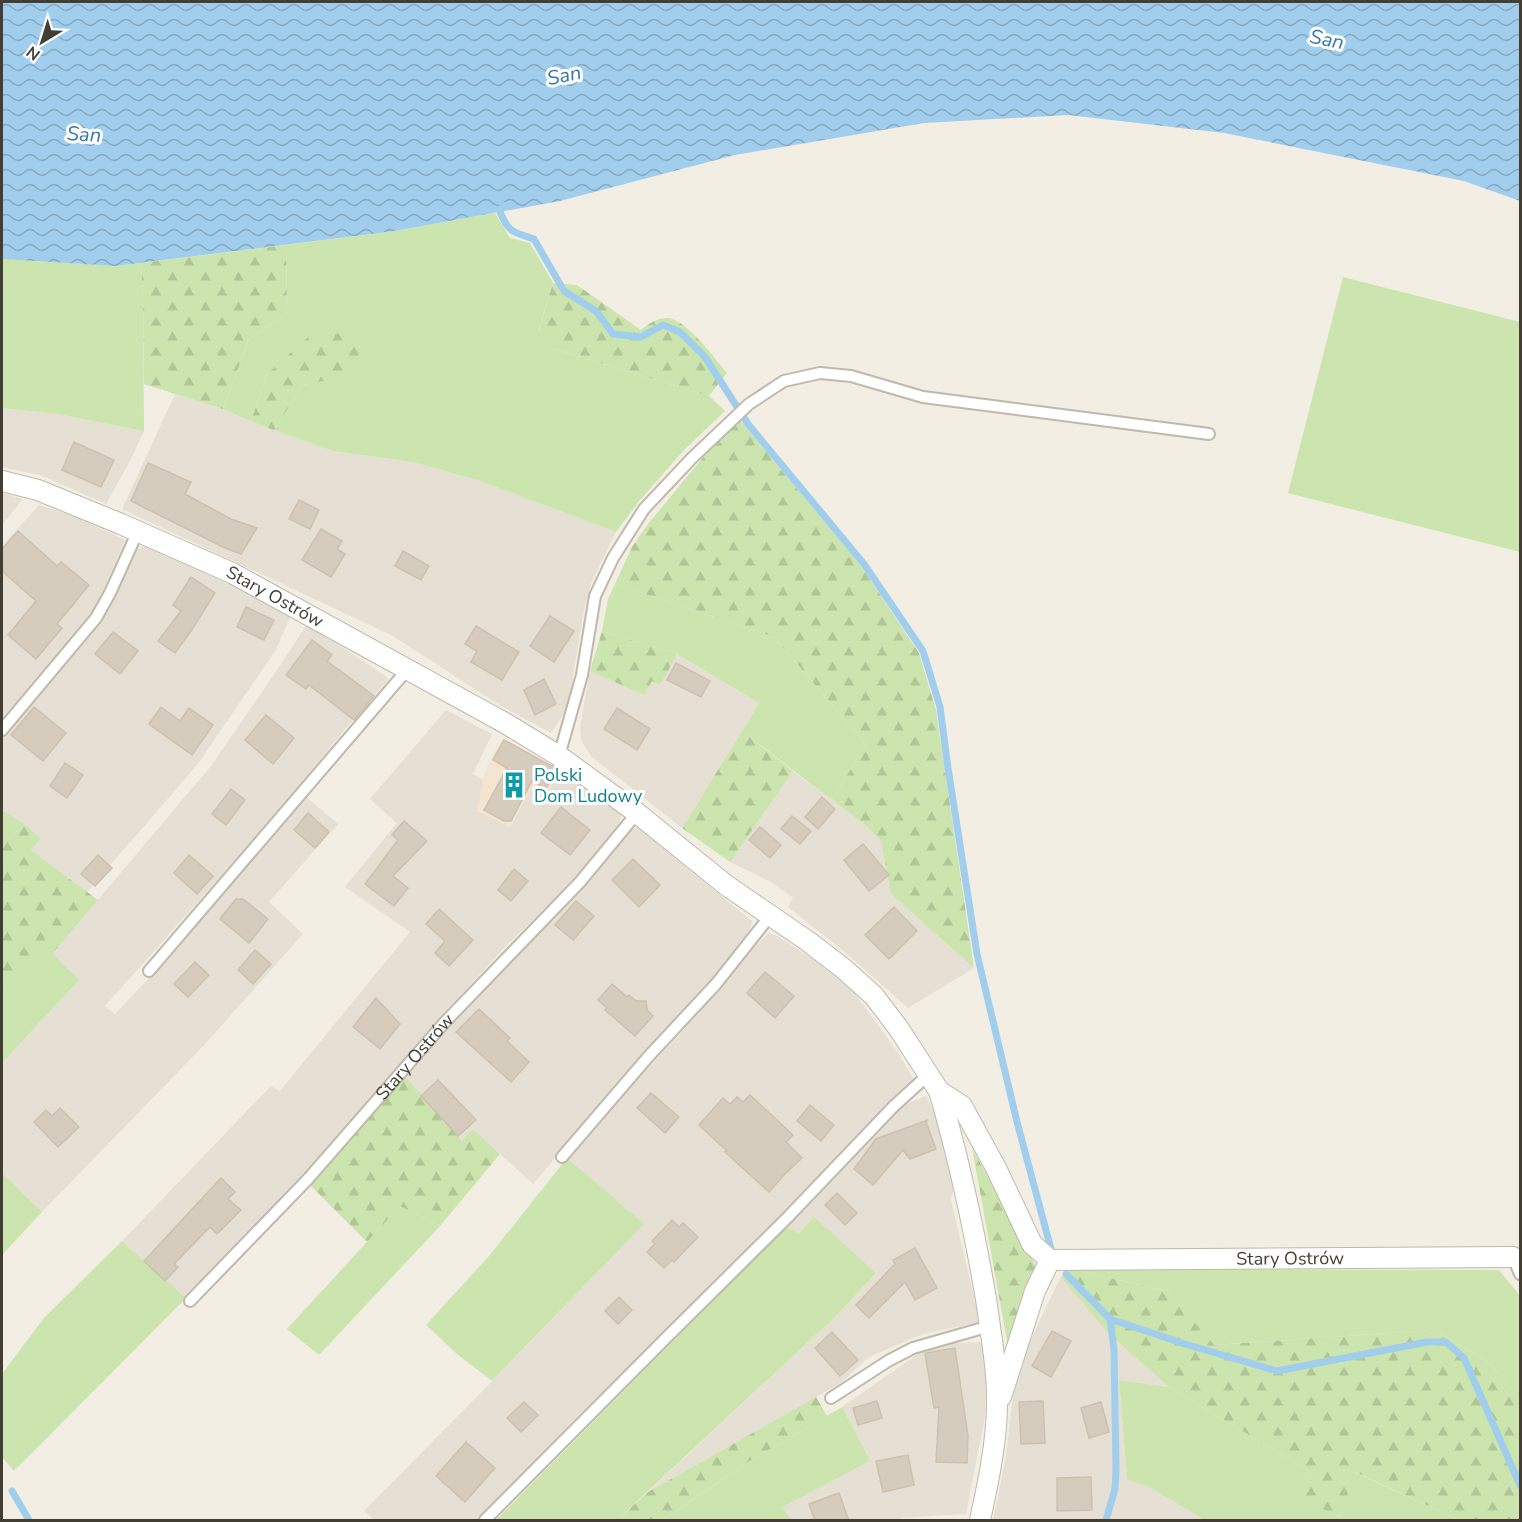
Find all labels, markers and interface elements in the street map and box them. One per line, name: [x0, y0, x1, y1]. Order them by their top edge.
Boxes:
north arrow: [12, 12, 72, 72]
water label: San: [1308, 23, 1346, 56]
text: N: [22, 41, 45, 65]
water label: San: [545, 59, 583, 92]
water label: San: [66, 120, 102, 149]
street label: Stary Ostrów: [222, 560, 328, 633]
place label: Polski Dom Ludowy: [534, 763, 643, 808]
building icon: Polski Dom Ludowy: [499, 770, 529, 800]
street label: Stary Ostrów: [370, 1008, 459, 1105]
street label: Stary Ostrów: [1236, 1246, 1344, 1271]

